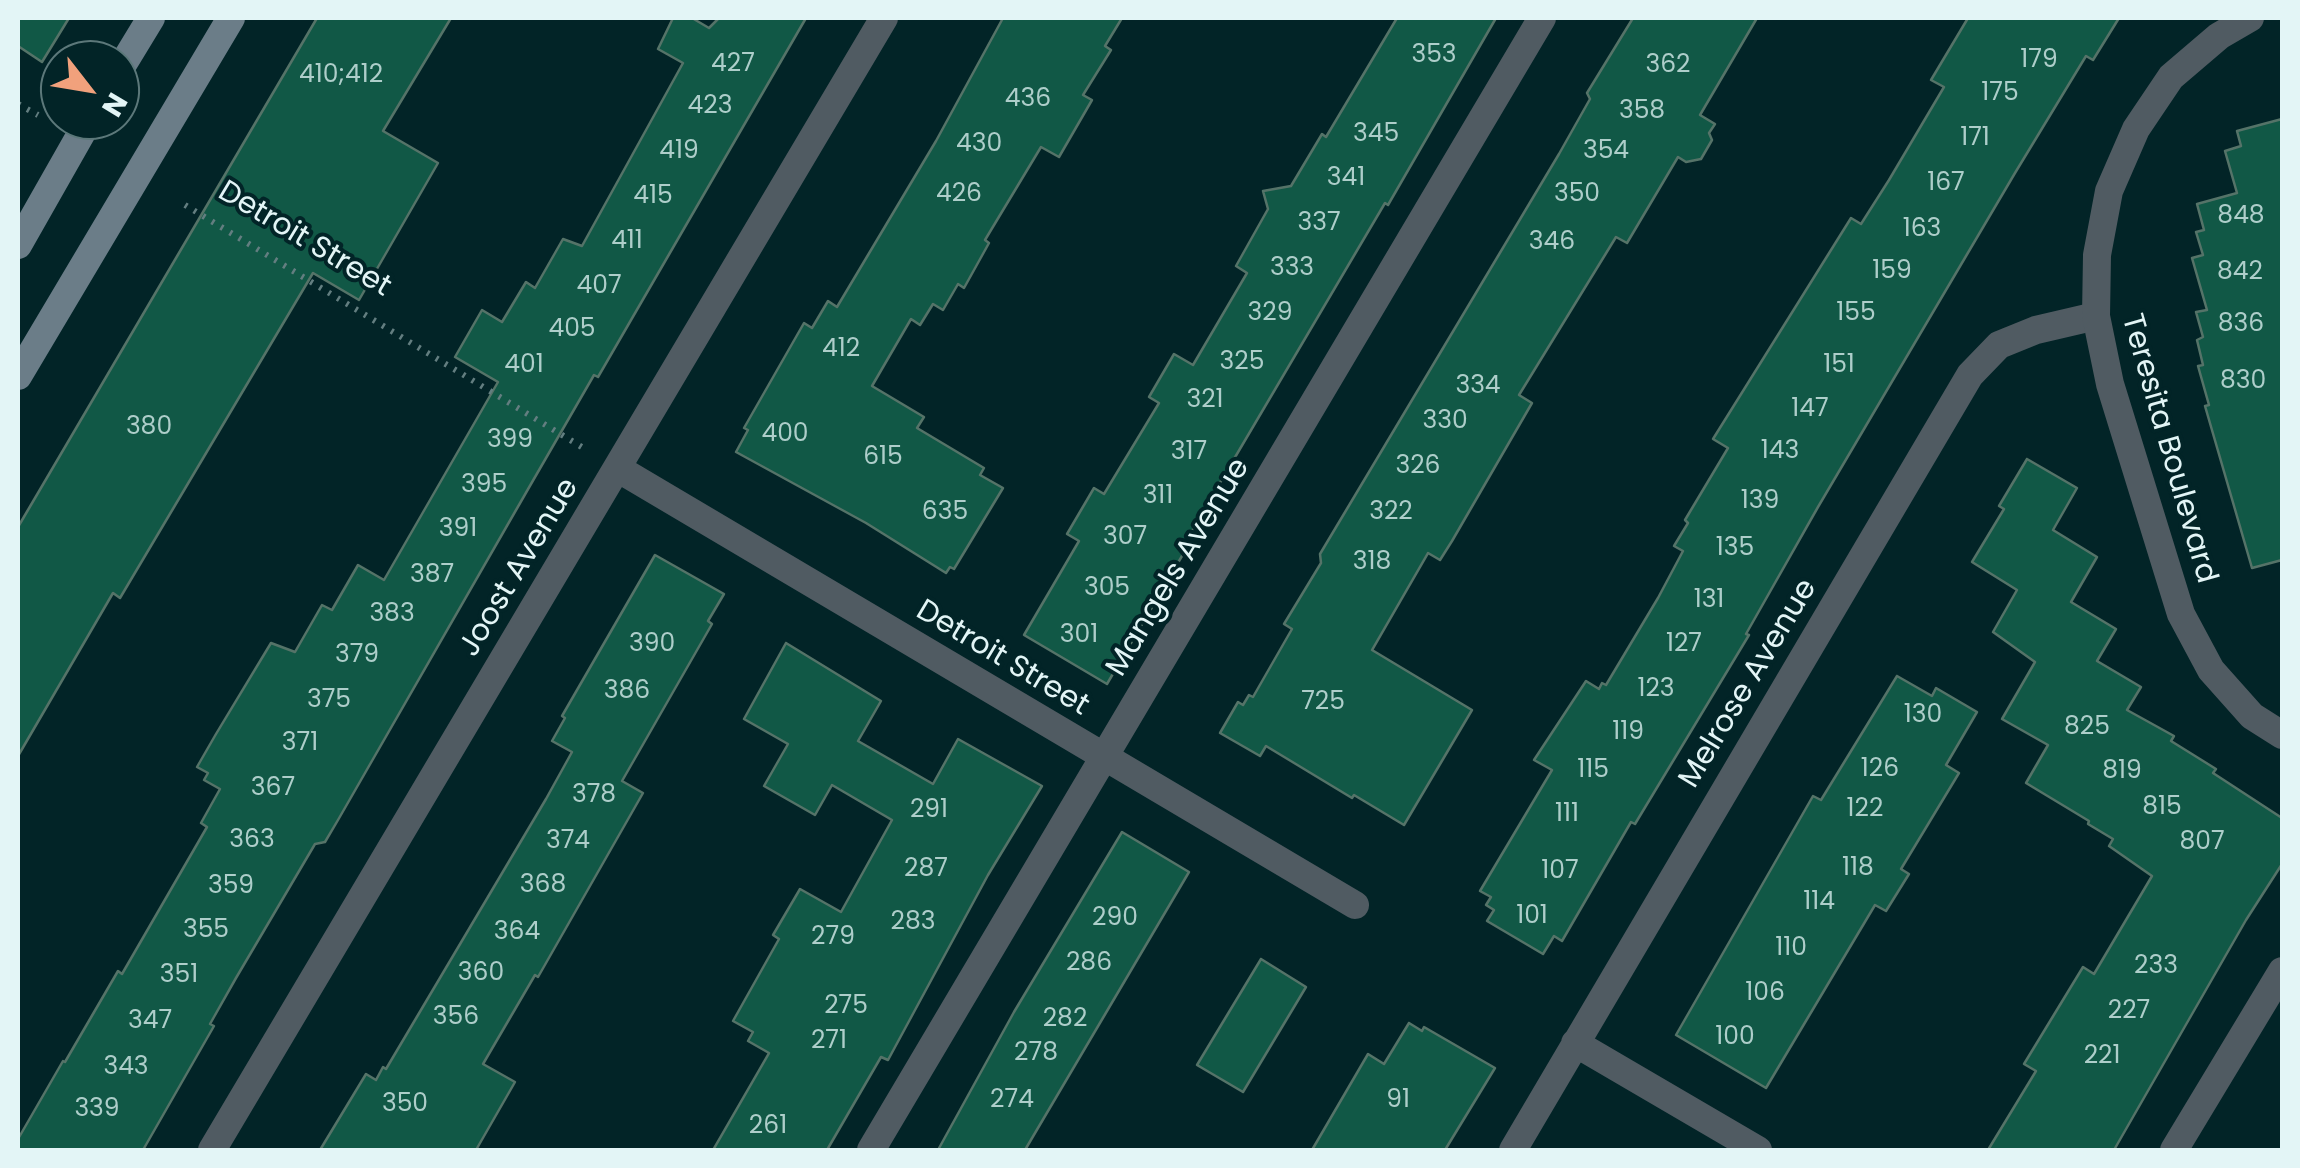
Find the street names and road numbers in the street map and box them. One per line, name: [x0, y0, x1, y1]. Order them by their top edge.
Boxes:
street label: Detroit Street: [211, 174, 397, 306]
street label: Teresita Boulevard: [2112, 310, 2224, 588]
street label: Mangels Avenue: [1100, 452, 1258, 684]
street label: Joost Avenue: [453, 472, 587, 664]
street label: Melrose Avenue: [1673, 573, 1825, 795]
street label: Detroit Street: [909, 593, 1095, 725]

